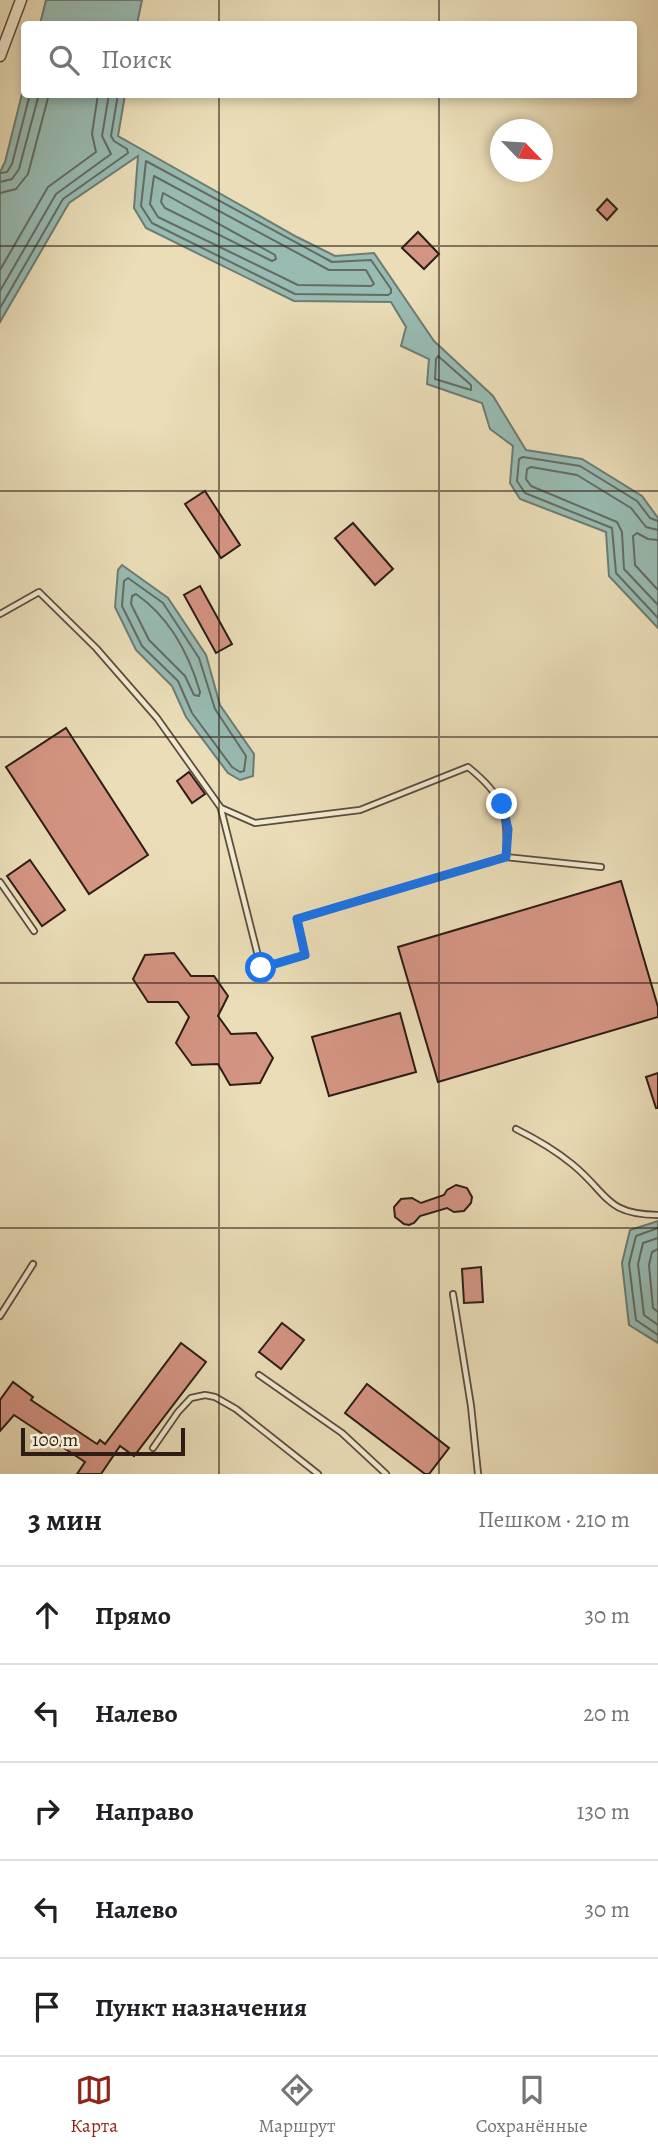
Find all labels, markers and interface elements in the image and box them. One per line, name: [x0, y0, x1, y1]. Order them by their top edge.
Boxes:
search box: [21, 21, 637, 98]
icon: search: [45, 41, 83, 79]
text: Поиск: [101, 42, 172, 77]
north arrow: [490, 119, 553, 182]
route end: [486, 788, 517, 819]
route start: [245, 952, 276, 983]
scale bar: [21, 1425, 186, 1457]
text: 100 m: [32, 1427, 78, 1453]
text: 3 мин: [28, 1500, 102, 1540]
text: Пешком · 210 m: [478, 1504, 630, 1535]
icon: ahead: [28, 1596, 66, 1634]
text: Прямо: [95, 1598, 171, 1633]
text: 30 m: [584, 1600, 630, 1631]
icon: left: [28, 1694, 66, 1732]
text: Налево: [95, 1696, 178, 1731]
text: 20 m: [583, 1698, 630, 1729]
icon: right: [28, 1792, 66, 1830]
text: Направо: [95, 1794, 194, 1829]
text: 130 m: [577, 1796, 630, 1827]
icon: left: [28, 1890, 66, 1928]
text: Налево: [95, 1892, 178, 1927]
text: 30 m: [584, 1894, 630, 1925]
icon: arrive: [28, 1988, 66, 2026]
text: Пункт назначения: [95, 1990, 307, 2025]
tab: Карта: [70, 2071, 118, 2139]
tab: Маршрут: [258, 2071, 335, 2139]
tab: Сохранённые: [476, 2071, 588, 2139]

